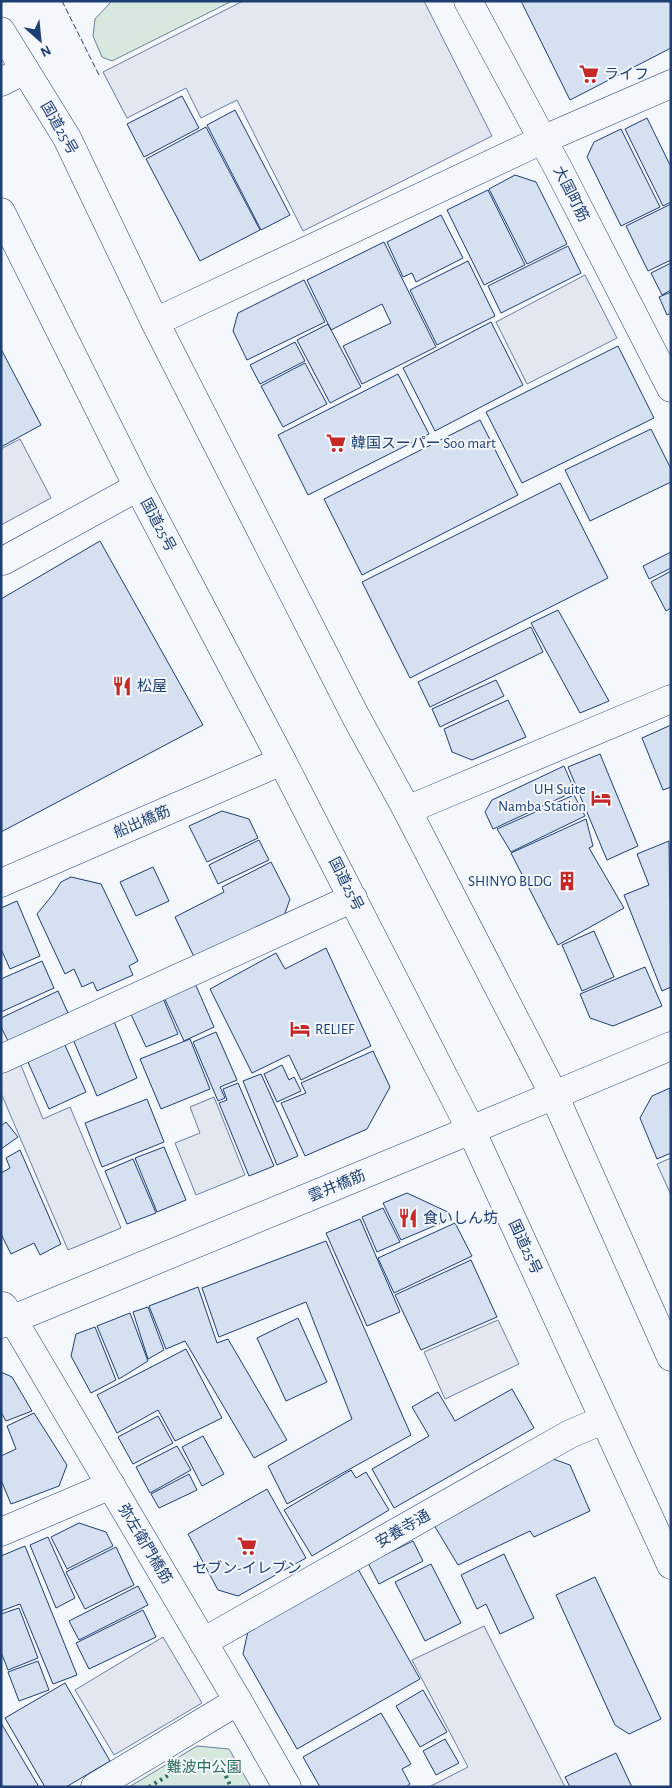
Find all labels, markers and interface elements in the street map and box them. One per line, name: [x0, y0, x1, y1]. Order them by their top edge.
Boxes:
north arrow: [15, 15, 65, 65]
text: N: [38, 42, 53, 59]
supermarket icon: ライフ: [578, 63, 600, 85]
place label: ライフ: [604, 67, 649, 82]
street label: 国道25号: [38, 99, 81, 157]
street label: 大国町筋: [551, 163, 592, 224]
supermarket icon: 韓国スーパー Soo mart: [325, 432, 347, 454]
place label: 韓国スーパー Soo mart: [351, 435, 496, 451]
street label: 国道25号: [138, 495, 179, 554]
restaurant icon: 松屋: [111, 675, 133, 697]
place label: 松屋: [137, 678, 167, 694]
place label: UH Suite Namba Station: [498, 782, 586, 814]
hotel icon: UH Suite Namba Station: [590, 787, 612, 809]
street label: 船出橋筋: [111, 802, 173, 841]
street label: 国道25号: [326, 854, 367, 913]
building icon: SHINYO BLDG: [556, 870, 578, 892]
place label: SHINYO BLDG: [468, 874, 552, 889]
hotel icon: RELIEF: [289, 1018, 311, 1040]
place label: RELIEF: [315, 1022, 355, 1037]
street label: 雲井橋筋: [306, 1166, 368, 1204]
restaurant icon: 食いしん坊: [397, 1207, 419, 1229]
place label: 食いしん坊: [423, 1210, 498, 1226]
street label: 国道25号: [506, 1217, 545, 1277]
street label: 弥左衛門橋筋: [115, 1501, 175, 1586]
street label: 安養寺通: [373, 1507, 433, 1550]
supermarket icon: セブン-イレブン: [236, 1535, 258, 1557]
place label: セブン-イレブン: [192, 1560, 302, 1576]
park label: 難波中公園: [166, 1759, 242, 1775]

